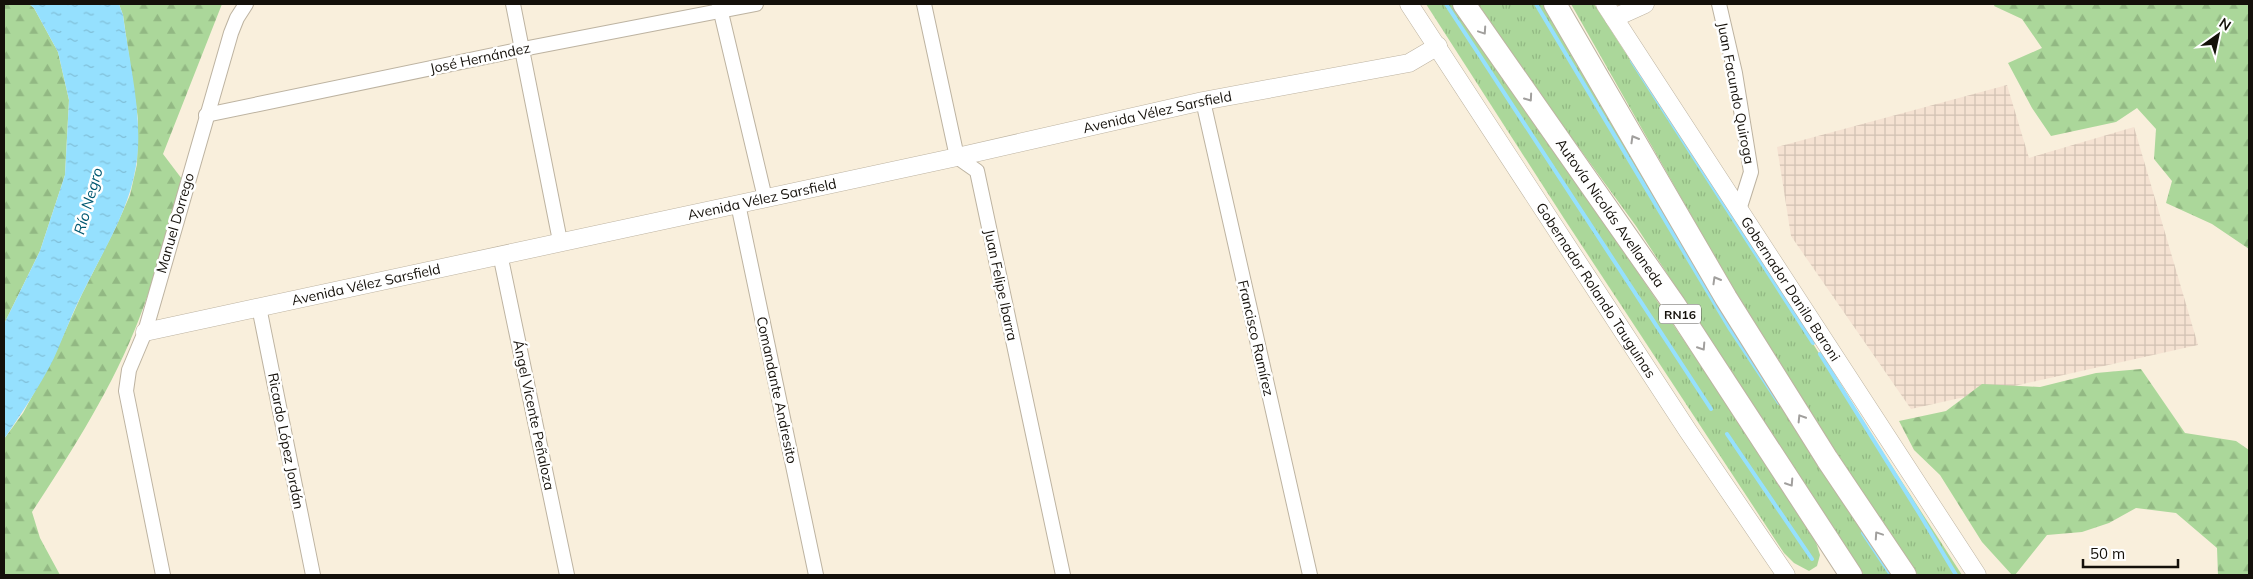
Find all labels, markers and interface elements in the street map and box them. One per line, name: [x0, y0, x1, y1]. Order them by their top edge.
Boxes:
north arrow: [2193, 10, 2243, 60]
text: N: [2216, 14, 2234, 35]
street label: Juan Facundo Quiroga: [1713, 20, 1759, 166]
one-way arrow: [1477, 25, 1486, 35]
street label: José Hernández: [428, 39, 532, 77]
street label: Avenida Vélez Sarsfield: [1081, 87, 1233, 137]
one-way arrow: [1523, 92, 1532, 102]
street label: Autovía Nicolás Avellaneda: [1552, 135, 1669, 291]
one-way arrow: [1631, 136, 1641, 145]
water label: Río Negro: [69, 165, 107, 237]
street label: Manuel Dorrego: [152, 171, 198, 275]
street label: Avenida Vélez Sarsfield: [686, 174, 838, 224]
street label: Gobernador Rolando Tauguinas: [1532, 199, 1660, 382]
street label: Gobernador Danilo Baroni: [1737, 213, 1844, 365]
street label: Juan Felipe Ibarra: [980, 228, 1022, 342]
street label: Avenida Vélez Sarsfield: [290, 260, 442, 309]
one-way arrow: [1712, 277, 1722, 286]
street label: Francisco Ramírez: [1234, 278, 1278, 398]
road number: RN16: [1659, 304, 1701, 324]
street label: Comandante Andresito: [753, 315, 801, 465]
street label: Ángel Vicente Peñaloza: [509, 338, 559, 492]
one-way arrow: [1695, 342, 1705, 351]
street label: Ricardo López Jordán: [264, 371, 308, 511]
one-way arrow: [1798, 414, 1808, 423]
one-way arrow: [1784, 478, 1794, 487]
one-way arrow: [1875, 531, 1884, 540]
scale bar: [2083, 536, 2178, 568]
text: 50 m: [2090, 544, 2125, 563]

